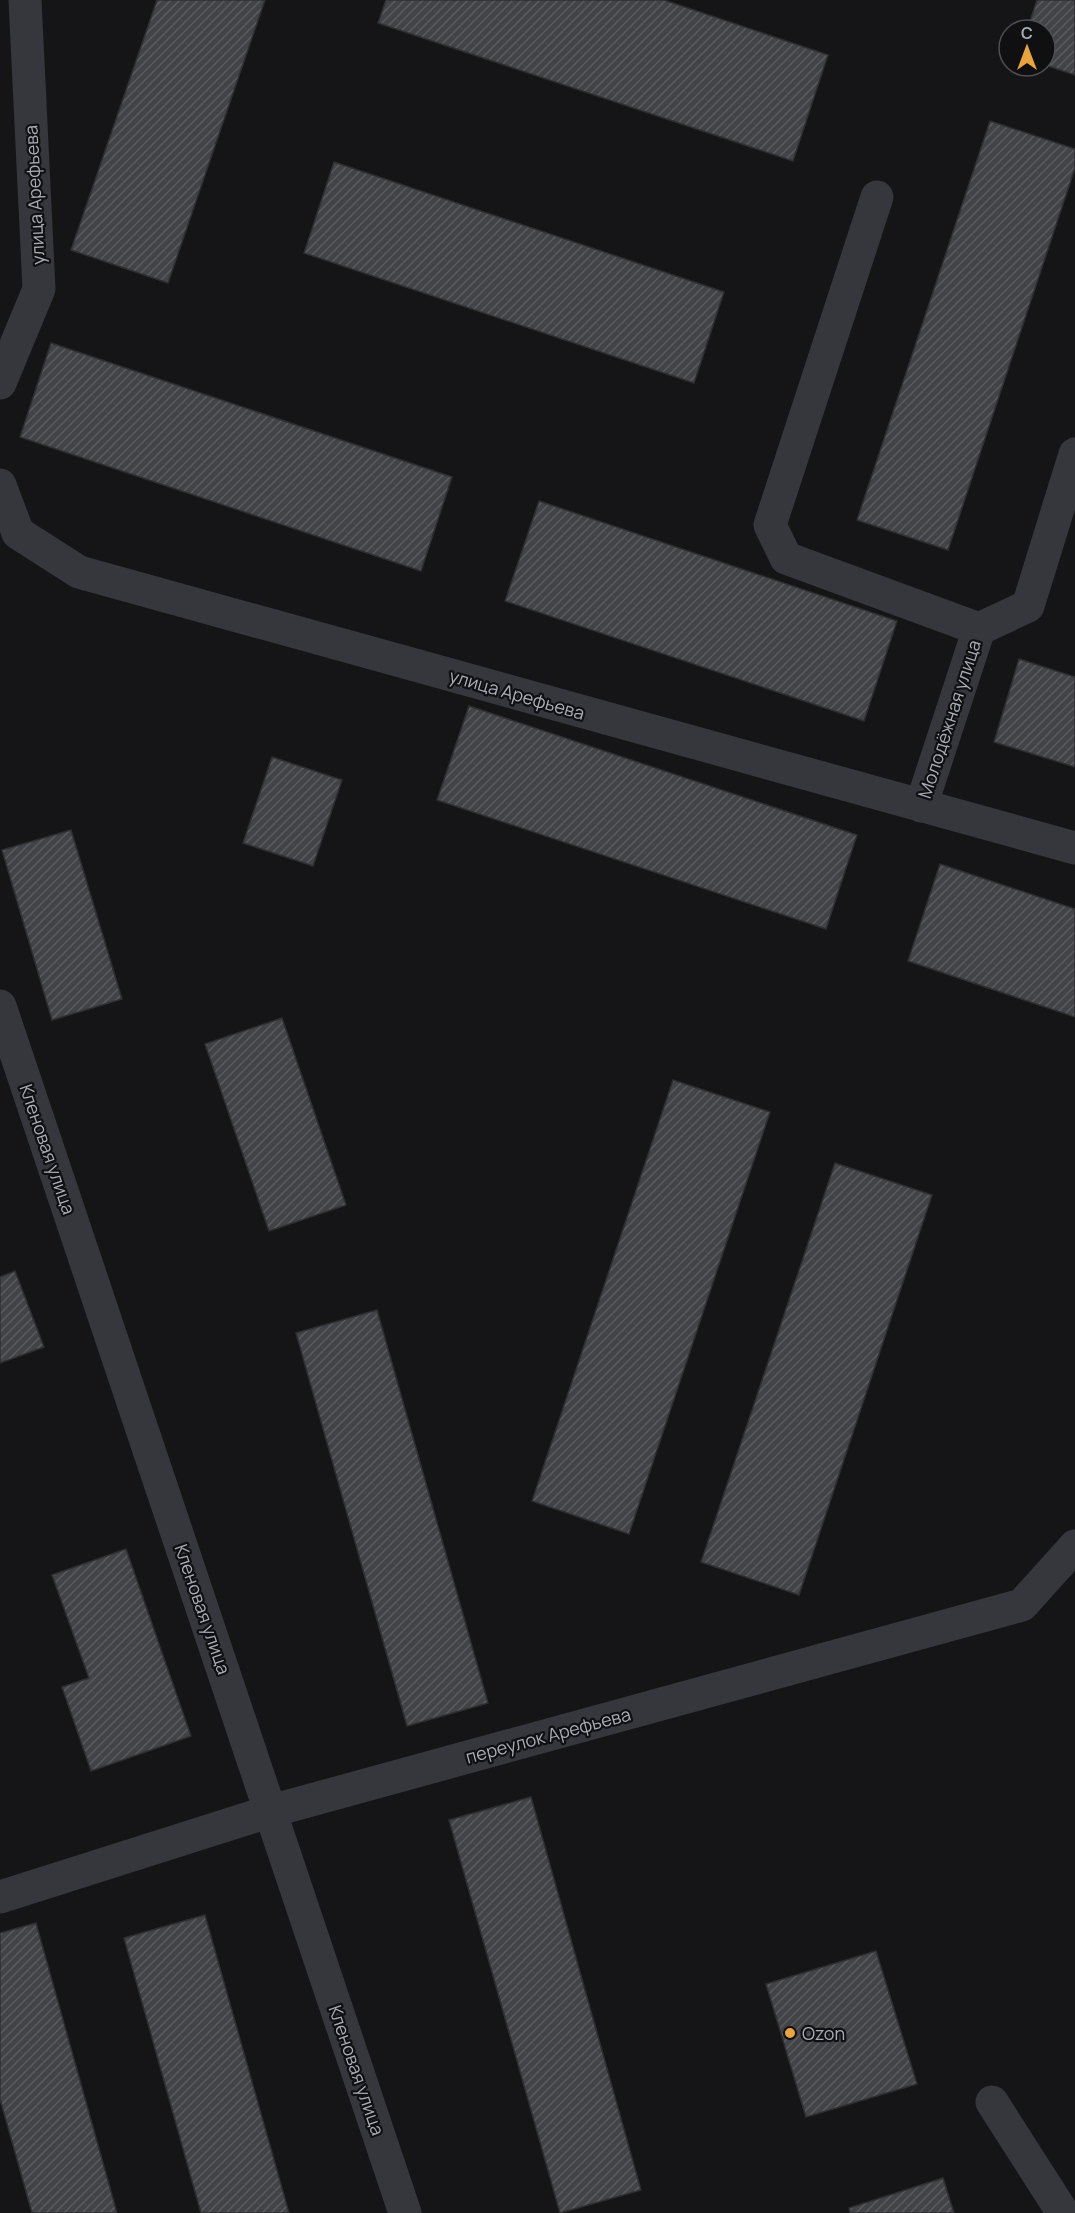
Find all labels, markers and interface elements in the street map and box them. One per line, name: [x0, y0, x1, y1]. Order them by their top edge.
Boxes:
north arrow: [997, 18, 1057, 78]
text: С: [1021, 22, 1033, 44]
street label: улица Арефьева: [18, 125, 50, 265]
street label: Молодёжная улица: [912, 637, 986, 801]
street label: улица Арефьева: [447, 663, 587, 725]
street label: Кленовая улица: [14, 1081, 82, 1217]
street label: Кленовая улица: [169, 1541, 237, 1677]
street label: переулок Арефьева: [463, 1701, 633, 1769]
street label: Кленовая улица: [323, 2002, 391, 2138]
place label: Ozon: [802, 2021, 845, 2045]
marker: Ozon: [783, 2026, 797, 2040]

